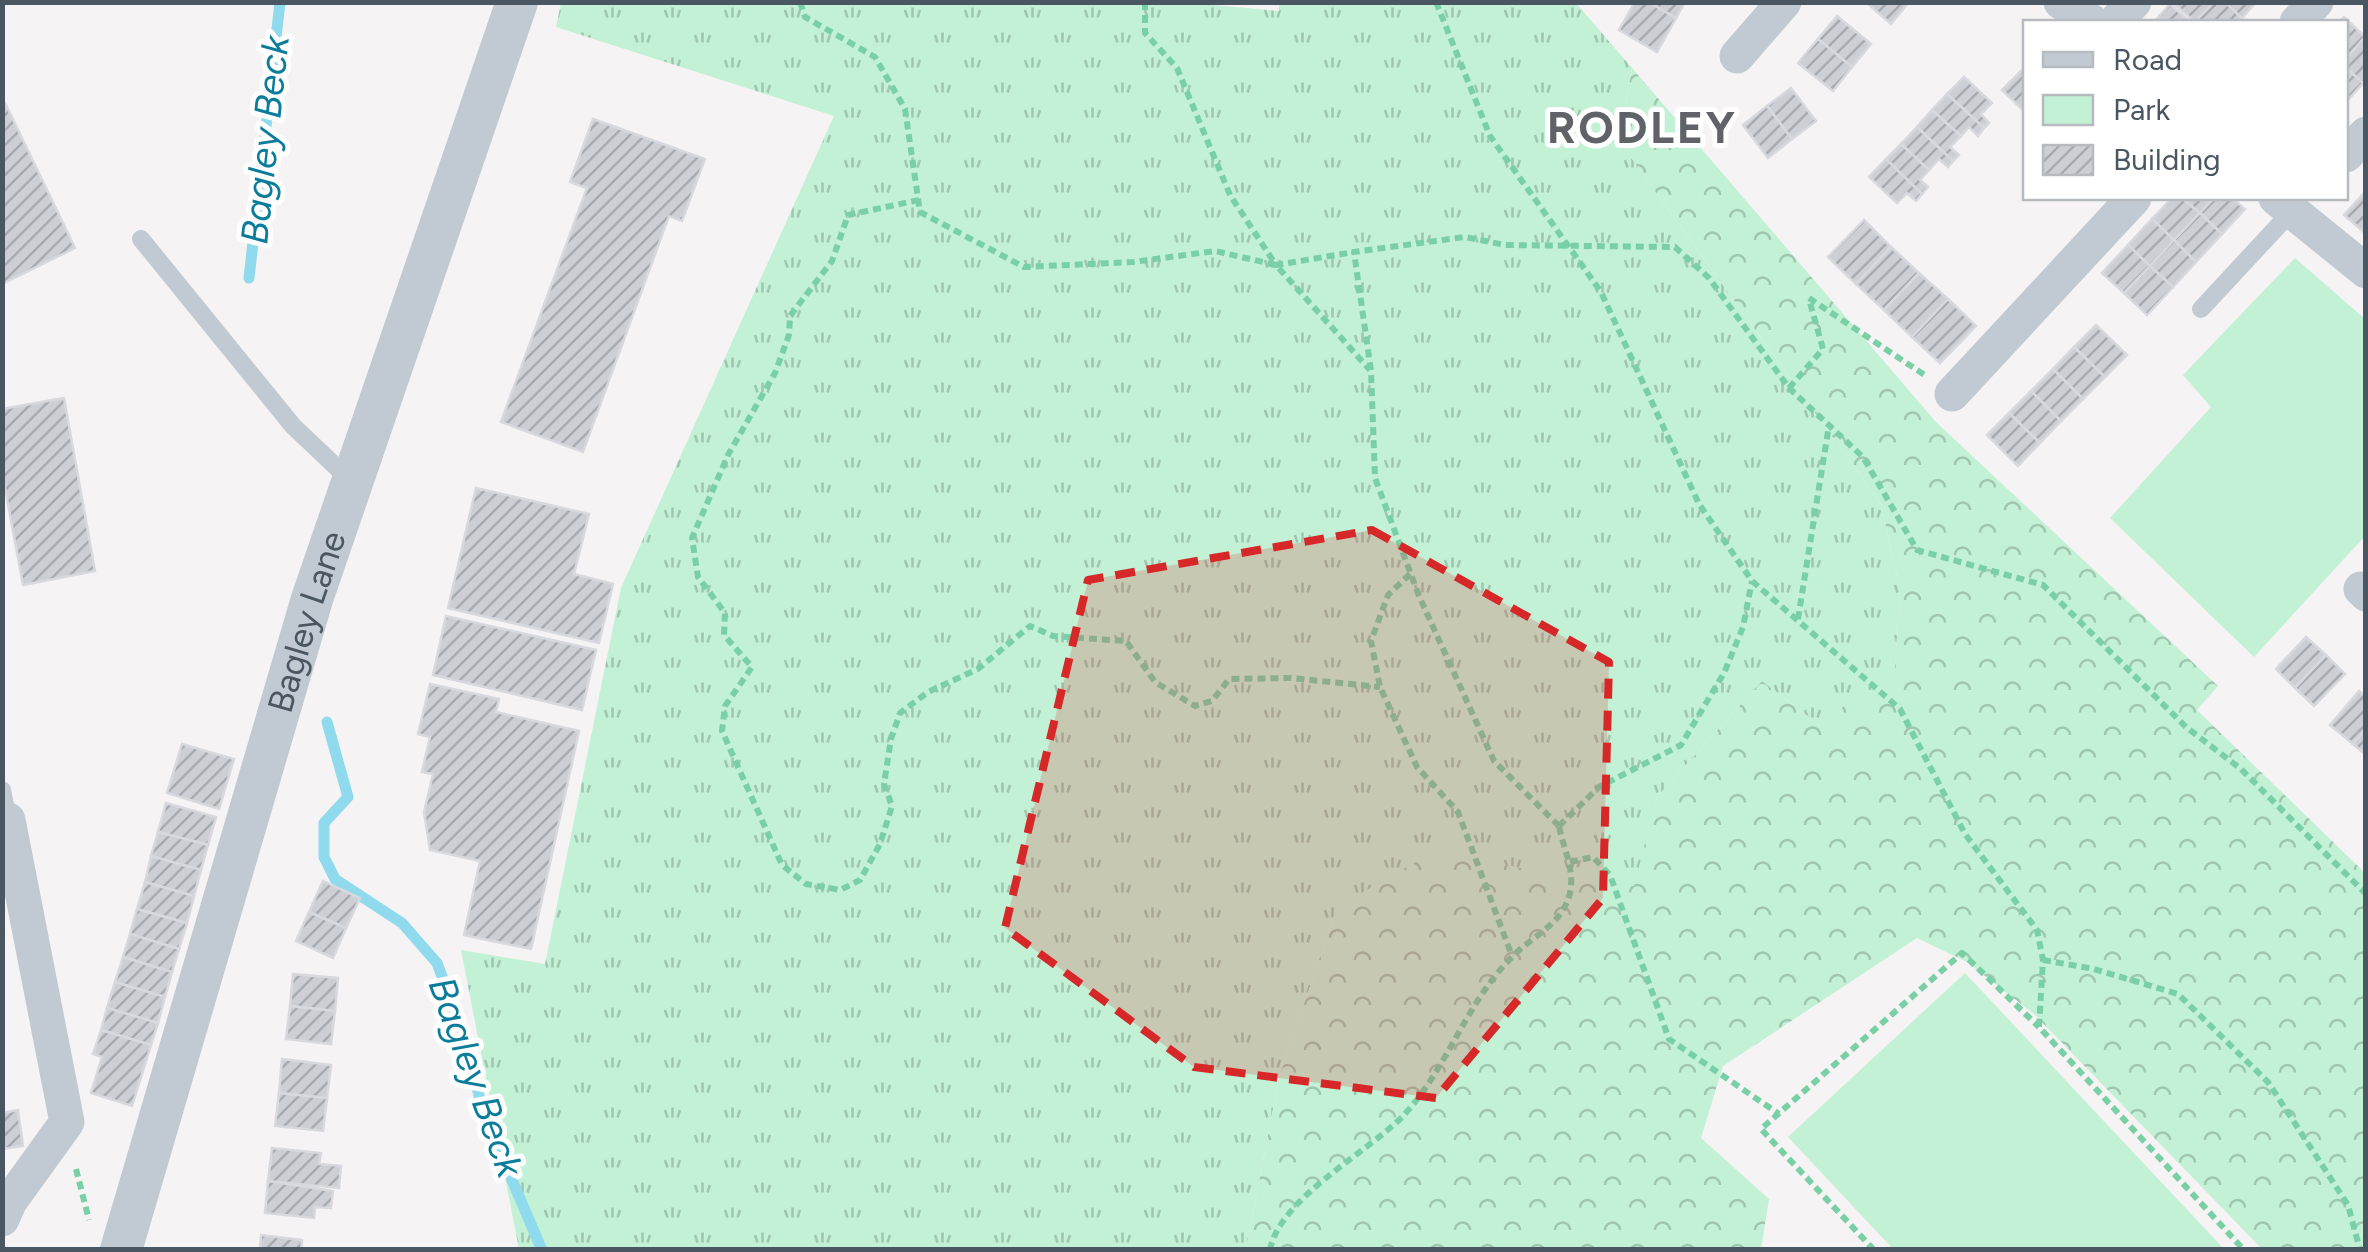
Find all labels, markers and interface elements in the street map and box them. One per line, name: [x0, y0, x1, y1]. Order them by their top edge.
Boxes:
legend: [2023, 20, 2348, 200]
water label: Bagley Beck: [231, 32, 299, 247]
text: Road: [2113, 41, 2182, 78]
text: Park: [2113, 91, 2171, 128]
district label: RODLEY: [1547, 100, 1737, 154]
text: Building: [2113, 141, 2221, 178]
street label: Bagley Lane: [259, 525, 355, 718]
water label: Bagley Beck: [419, 971, 534, 1185]

